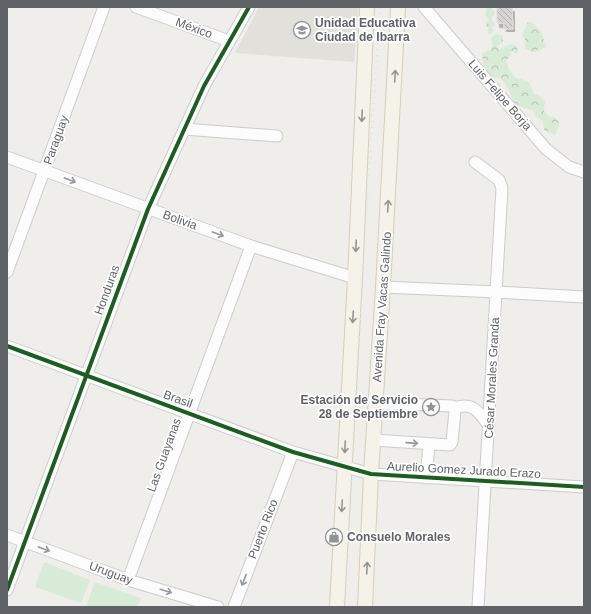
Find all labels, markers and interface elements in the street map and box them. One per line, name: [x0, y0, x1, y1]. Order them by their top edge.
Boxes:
street label: México: [174, 15, 215, 41]
place label: Unidad Educativa Ciudad de Ibarra: [315, 16, 416, 44]
school or university icon: Unidad Educativa Ciudad de Ibarra: [292, 20, 312, 40]
street label: Luis Felipe Borja: [465, 57, 535, 134]
one-way arrow: [391, 70, 398, 83]
one-way arrow: [358, 109, 366, 122]
street label: Paraguay: [41, 113, 71, 167]
one-way arrow: [63, 177, 75, 185]
one-way arrow: [384, 200, 391, 213]
street label: Bolivia: [161, 207, 199, 233]
one-way arrow: [212, 231, 224, 239]
street label: Avenida Fray Vacas Galindo: [370, 231, 394, 383]
one-way arrow: [353, 239, 360, 252]
street label: Honduras: [92, 263, 122, 317]
one-way arrow: [349, 310, 356, 323]
street label: César Morales Granda: [482, 317, 502, 439]
street label: Brasil: [162, 387, 194, 411]
place label: Estación de Servicio 28 de Septiembre: [301, 393, 418, 421]
place icon: Estación de Servicio 28 de Septiembre: [421, 397, 441, 417]
street label: Las Guayanas: [144, 416, 184, 494]
one-way arrow: [405, 439, 418, 446]
one-way arrow: [342, 440, 349, 453]
street label: Aurelio Gomez Jurado Erazo: [387, 459, 542, 481]
street label: Puerto Rico: [245, 497, 281, 561]
one-way arrow: [338, 499, 346, 512]
shop icon: Consuelo Morales: [324, 527, 344, 547]
place label: Consuelo Morales: [347, 530, 451, 544]
one-way arrow: [37, 545, 49, 553]
street label: Uruguay: [87, 559, 135, 587]
one-way arrow: [363, 562, 370, 575]
one-way arrow: [240, 573, 248, 585]
one-way arrow: [160, 588, 173, 595]

